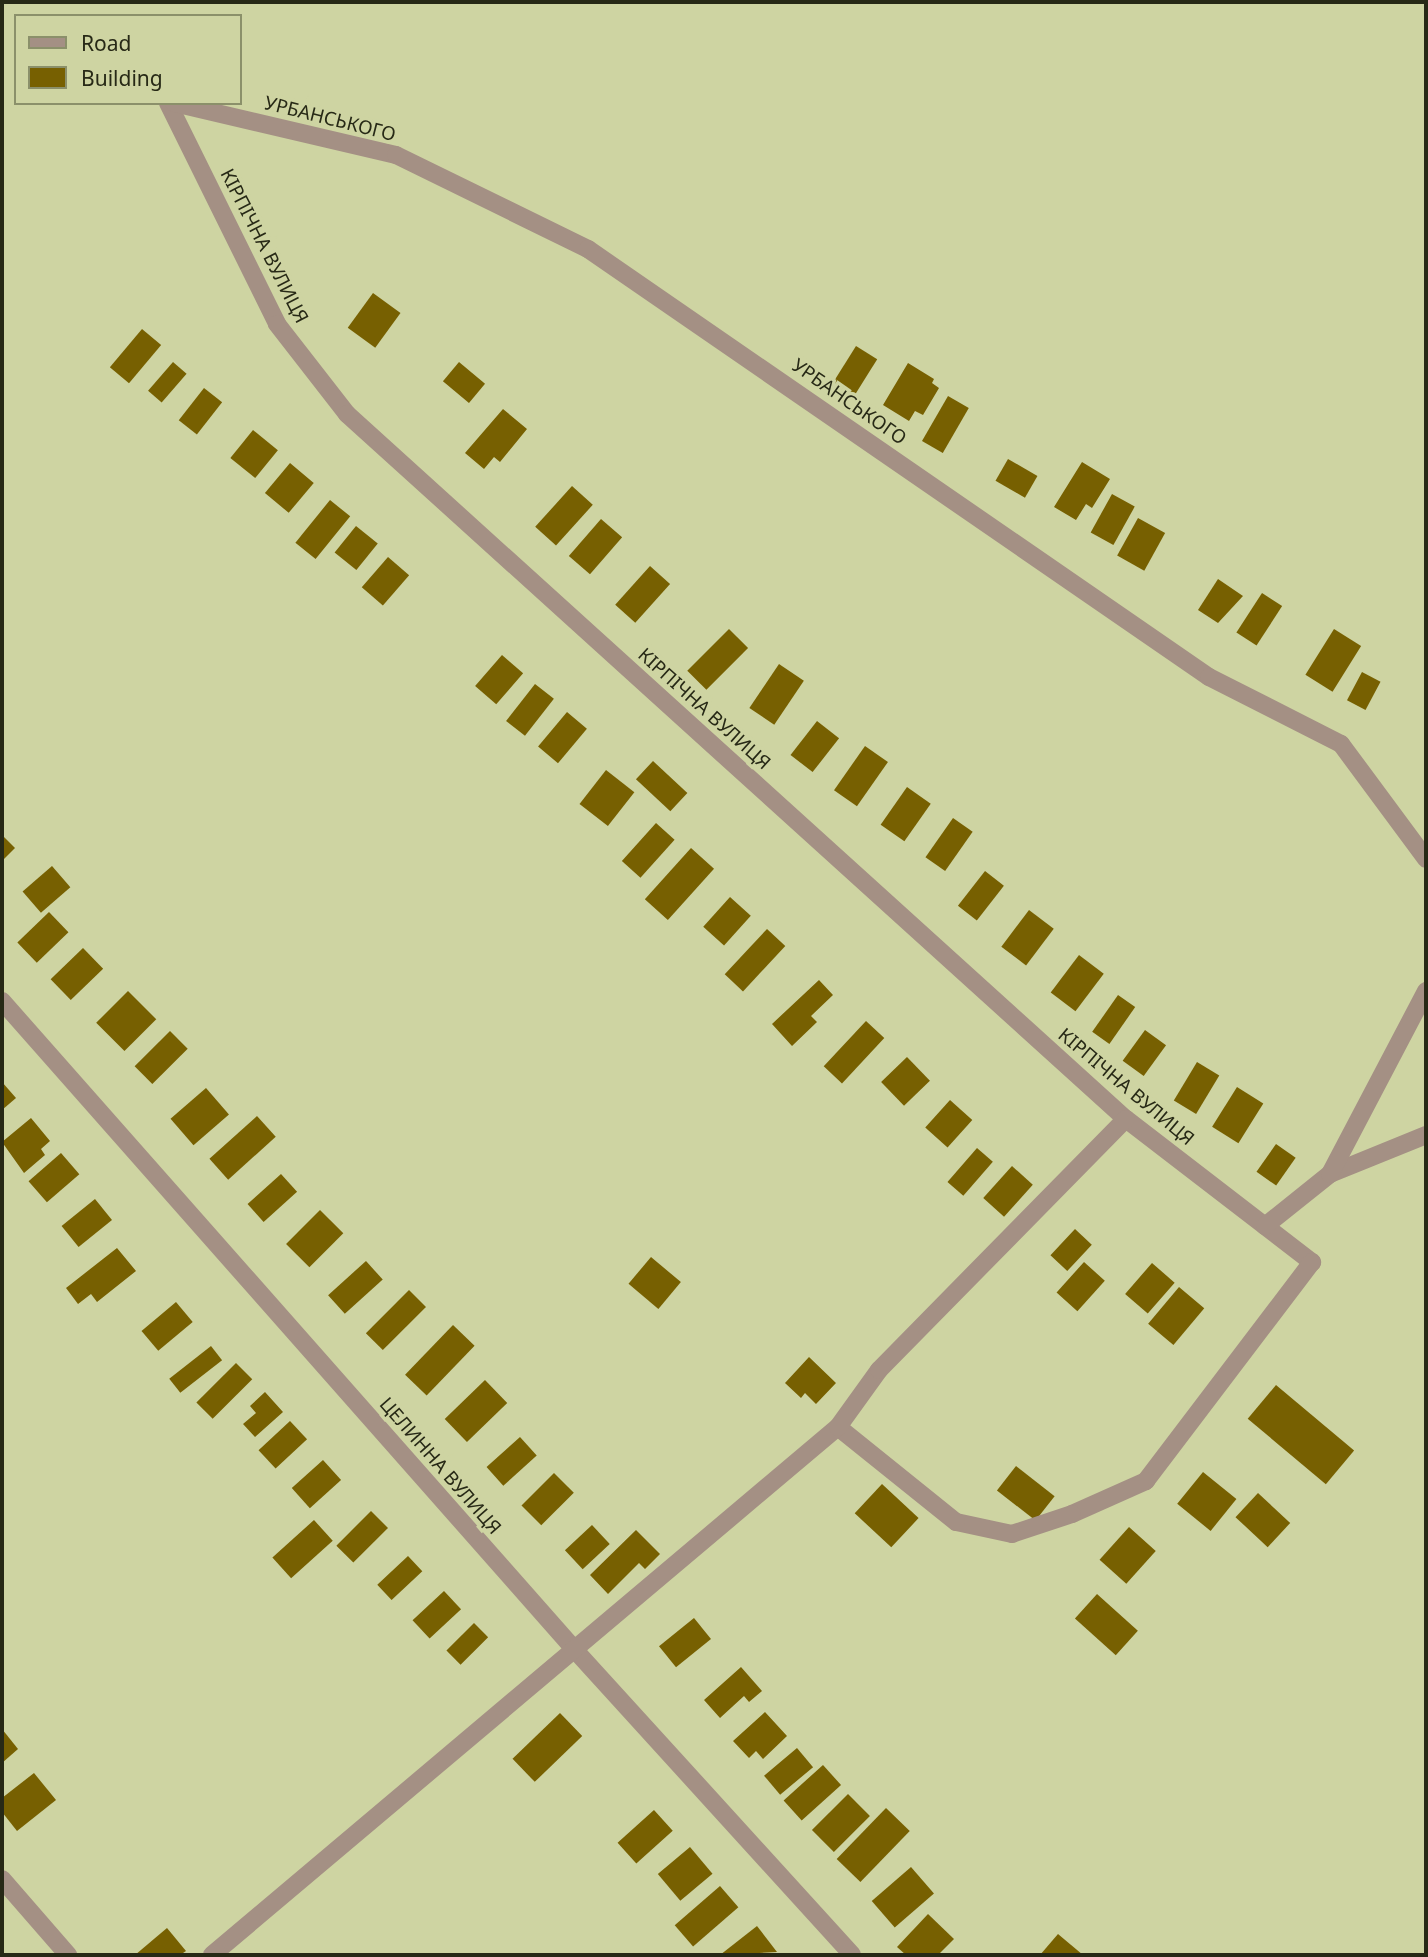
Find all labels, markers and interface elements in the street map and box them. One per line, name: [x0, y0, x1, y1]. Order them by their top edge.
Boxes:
legend: [14, 14, 242, 105]
text: Road: [81, 29, 131, 57]
text: Building: [81, 64, 163, 92]
street label: УРБАНСЬКОГО: [262, 92, 398, 146]
street label: КIРПIЧНА ВУЛИЦЯ: [215, 165, 313, 327]
street label: УРБАНСЬКОГО: [787, 354, 911, 450]
street label: КIРПIЧНА ВУЛИЦЯ: [633, 644, 775, 774]
street label: КIРПIЧНА ВУЛИЦЯ: [1053, 1024, 1199, 1150]
street label: ЦЕЛИННА ВУЛИЦЯ: [374, 1393, 506, 1539]

